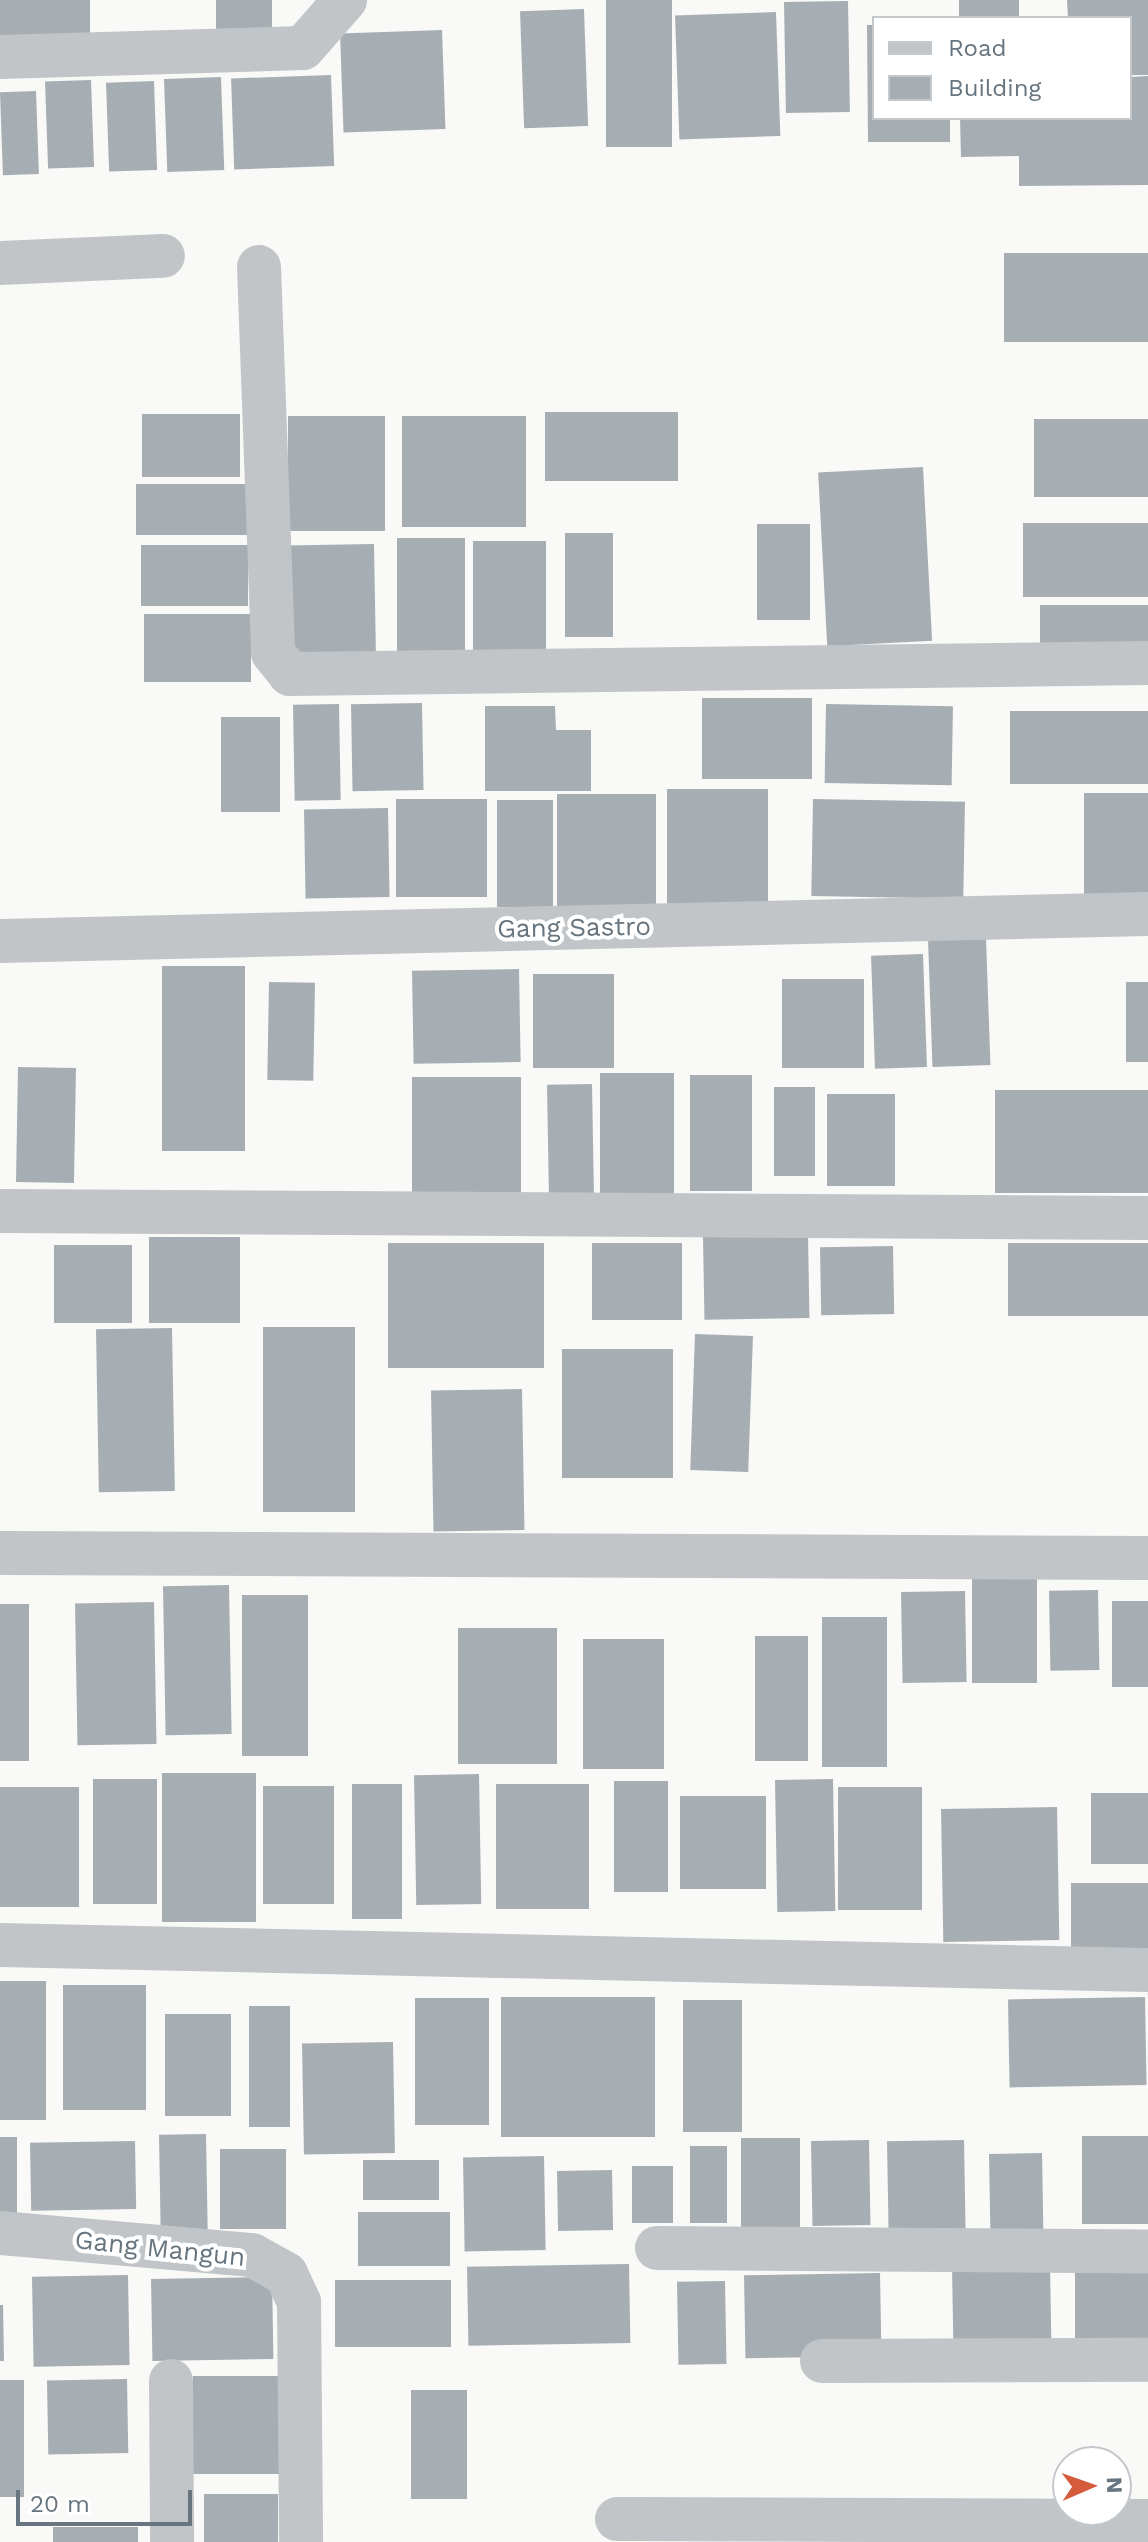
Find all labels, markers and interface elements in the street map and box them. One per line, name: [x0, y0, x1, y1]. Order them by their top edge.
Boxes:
legend: [872, 16, 1132, 120]
text: Road: [948, 34, 1007, 62]
text: Building: [948, 74, 1041, 102]
street label: Gang Sastro: [497, 911, 651, 945]
street label: Gang Mangun: [73, 2225, 247, 2273]
north arrow: [1052, 2446, 1132, 2526]
scale bar: [20, 2474, 196, 2524]
text: N: [1102, 2477, 1127, 2494]
text: 20 m: [30, 2490, 90, 2518]

